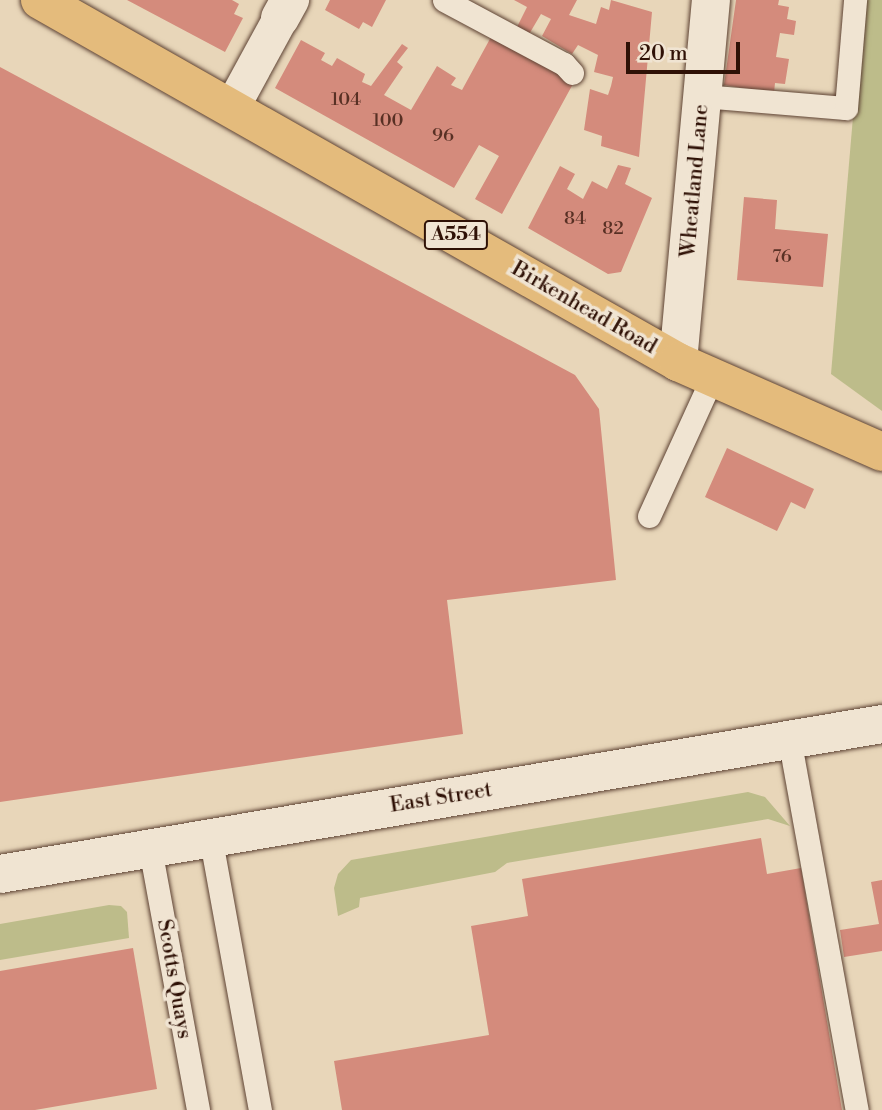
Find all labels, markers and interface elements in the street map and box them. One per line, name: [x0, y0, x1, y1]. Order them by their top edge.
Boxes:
scale bar: [630, 28, 744, 72]
text: 20 m: [639, 41, 688, 67]
house number: 104: [331, 89, 361, 111]
street label: Wheatland Lane: [676, 103, 714, 259]
house number: 100: [372, 110, 404, 132]
house number: 96: [432, 125, 454, 147]
house number: 84: [564, 208, 586, 230]
house number: 82: [602, 218, 624, 240]
road number: A554: [423, 219, 489, 250]
house number: 76: [772, 246, 792, 268]
street label: Birkenhead Road: [507, 256, 661, 360]
street label: East Street: [388, 777, 494, 819]
street label: Scotts Quays: [151, 917, 197, 1041]

